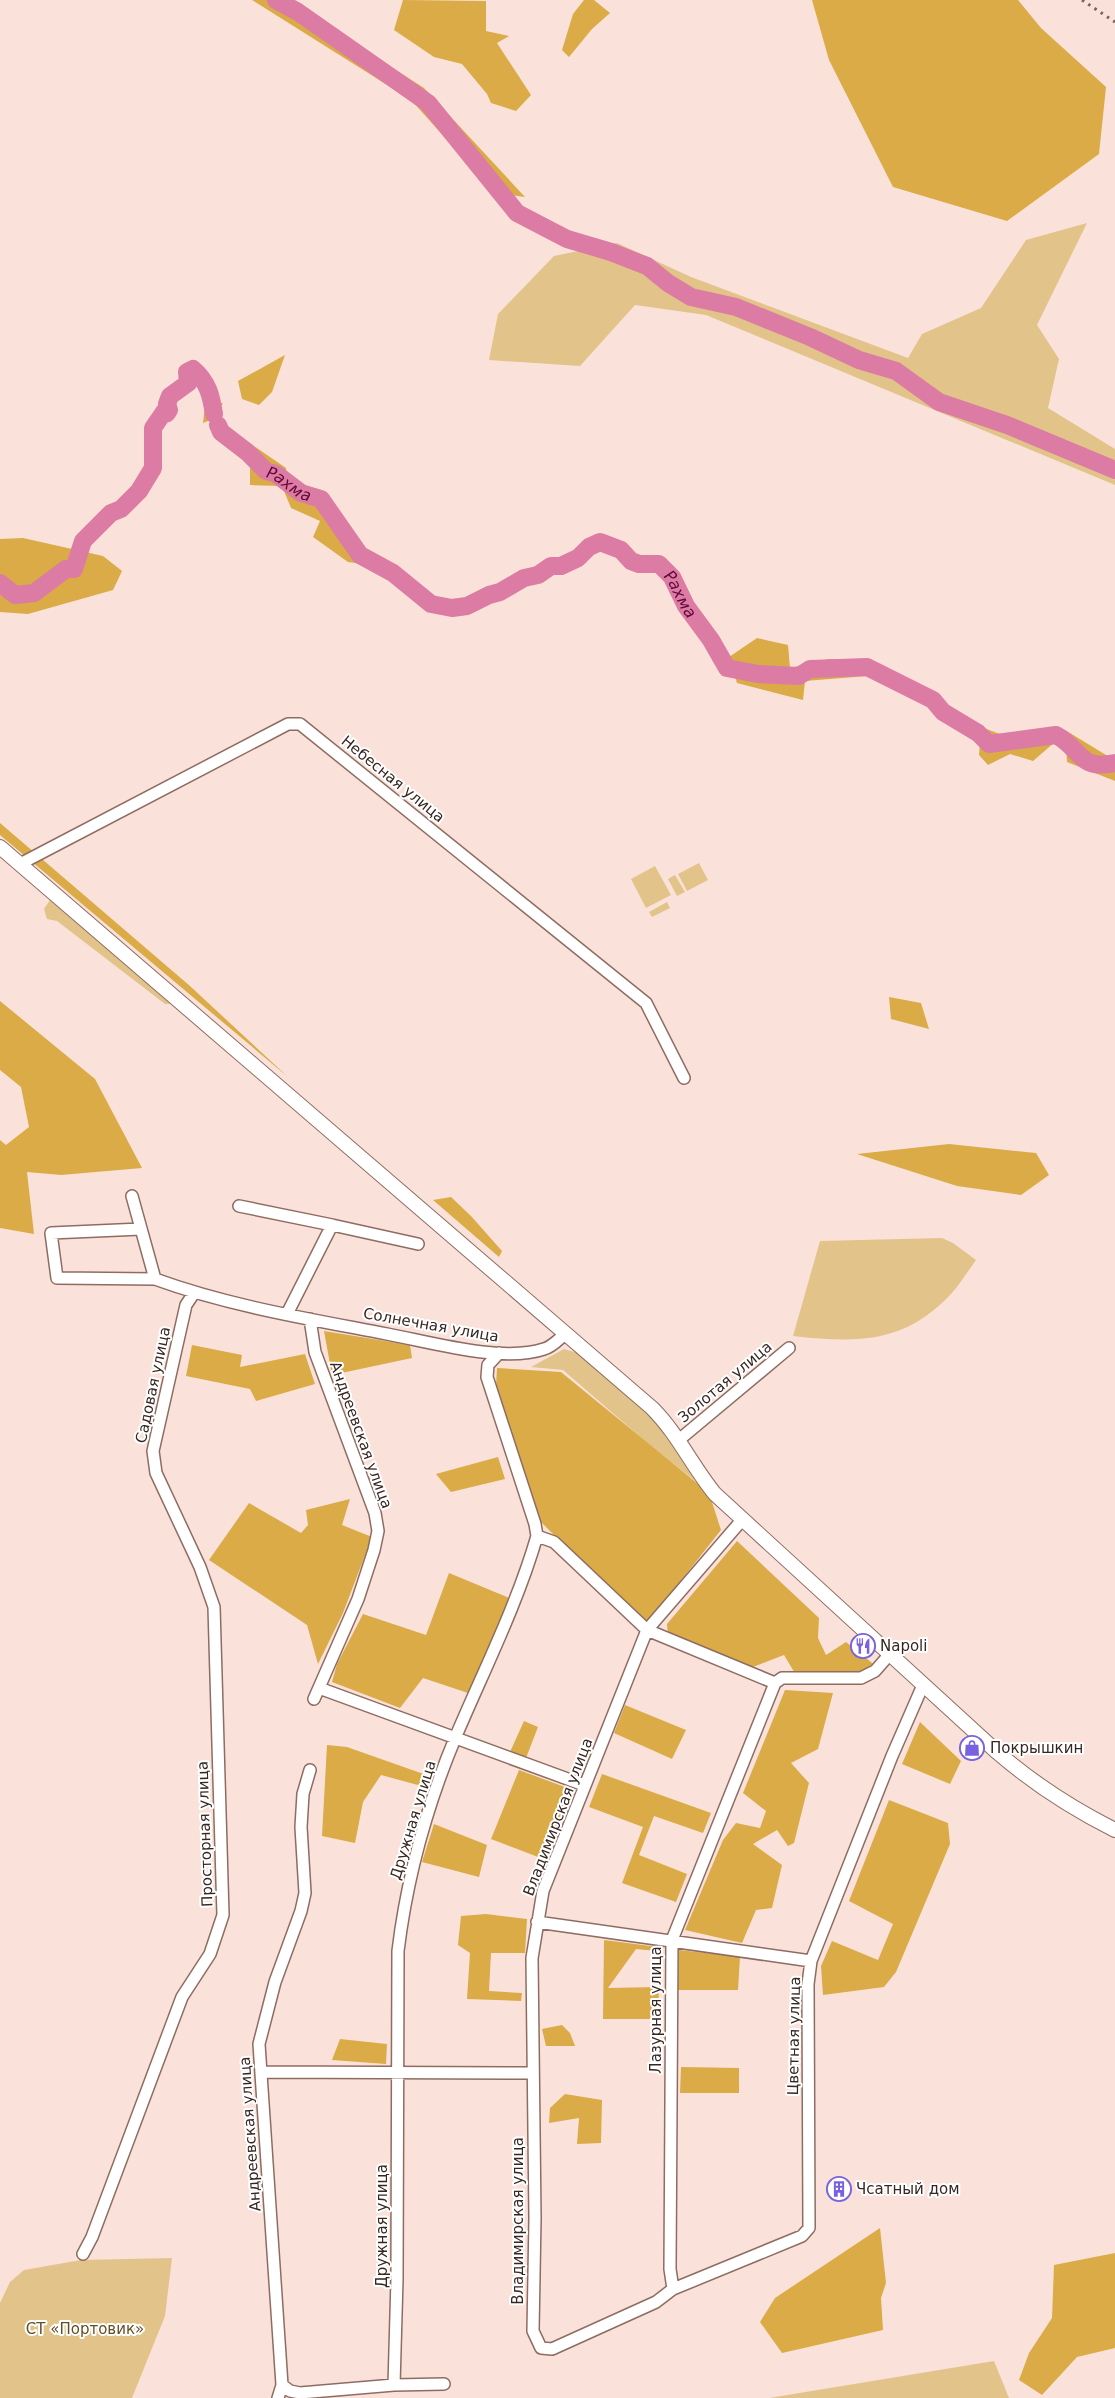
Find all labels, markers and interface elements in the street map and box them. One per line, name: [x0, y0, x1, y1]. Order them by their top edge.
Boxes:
water label: Рахма: [264, 463, 313, 506]
water label: Рахма: [660, 566, 700, 622]
street label: Небесная улица: [338, 732, 448, 826]
street label: Солнечная улица: [362, 1304, 500, 1346]
street label: Садовая улица: [132, 1325, 174, 1445]
street label: Золотая улица: [674, 1338, 776, 1426]
street label: Андреевская улица: [326, 1359, 396, 1511]
restaurant icon: Napoli: [850, 1633, 876, 1659]
place label: Napoli: [880, 1637, 927, 1655]
street label: Владимирская улица: [520, 1735, 596, 1899]
shop icon: Покрышкин: [959, 1735, 985, 1761]
place label: Покрышкин: [990, 1739, 1083, 1757]
street label: Дружная улица: [386, 1758, 440, 1882]
street label: Просторная улица: [193, 1761, 217, 1907]
street label: Лазурная улица: [647, 1946, 665, 2074]
street label: Цветная улица: [784, 1976, 804, 2096]
street label: Андреевская улица: [236, 2056, 264, 2212]
street label: Владимирская улица: [509, 2137, 527, 2305]
street label: Дружная улица: [373, 2164, 391, 2288]
building icon: Чсатный дом: [826, 2176, 852, 2202]
place label: Чсатный дом: [856, 2180, 960, 2198]
park label: СТ «Портовик»: [26, 2320, 144, 2338]

